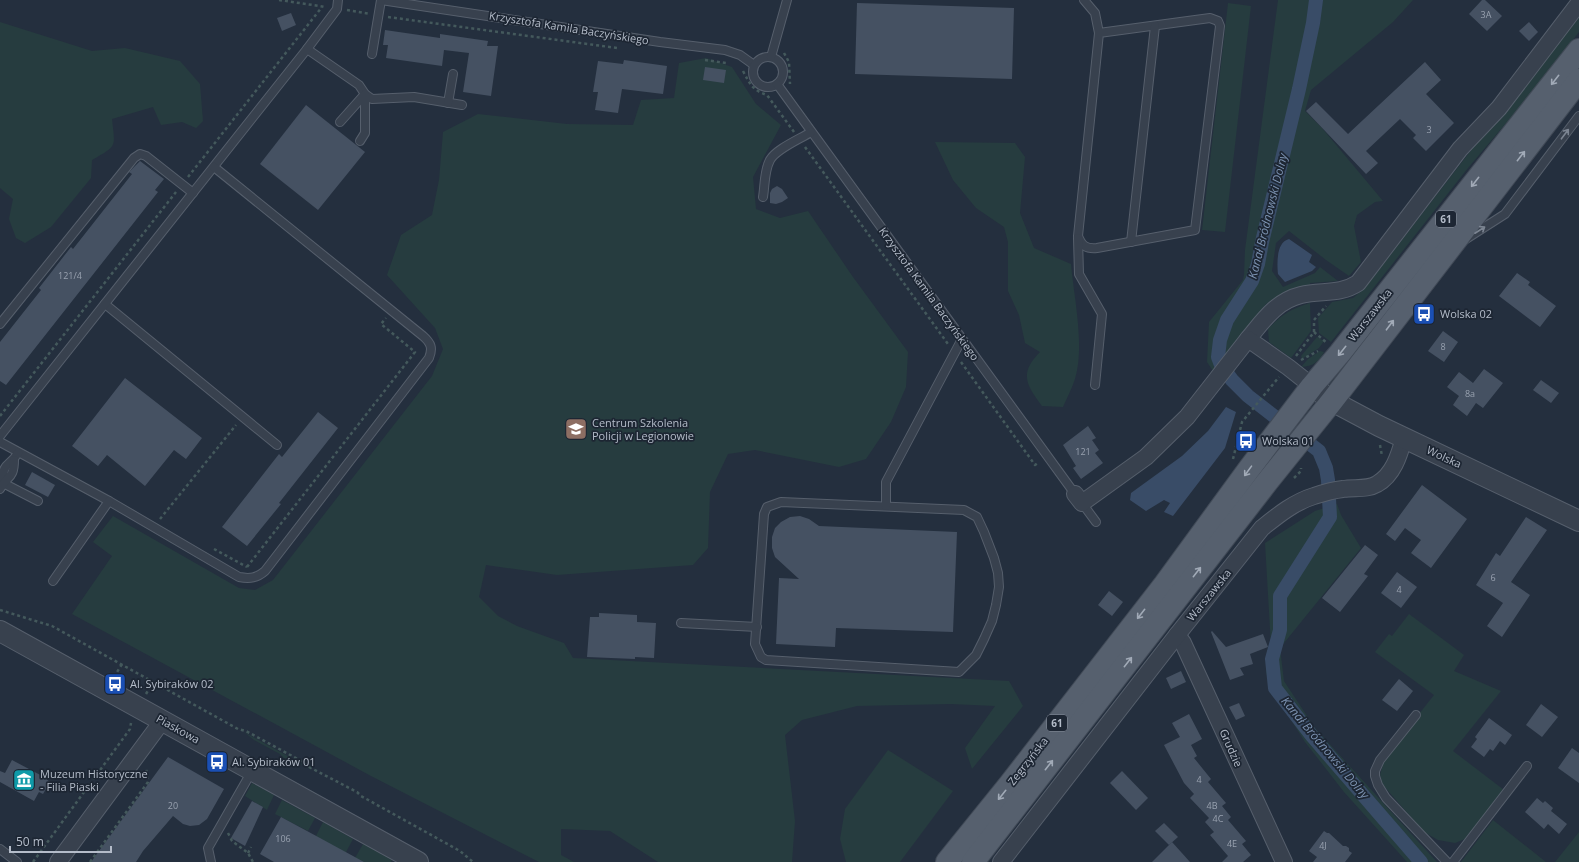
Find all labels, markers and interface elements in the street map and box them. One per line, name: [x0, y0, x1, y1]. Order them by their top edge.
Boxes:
street label: Krzysztofa Kamila Baczyńskiego: [488, 7, 650, 48]
house number: 3A: [1481, 8, 1492, 21]
one-way arrow: [1551, 75, 1559, 86]
house number: 3: [1426, 123, 1432, 136]
one-way arrow: [1561, 129, 1569, 140]
water label: Kanał Bródnowski Dolny: [1244, 150, 1292, 280]
one-way arrow: [1516, 150, 1525, 161]
one-way arrow: [1470, 177, 1479, 188]
road number: 61: [1436, 211, 1456, 227]
street label: Krzysztofa Kamila Baczyńskiego: [876, 224, 983, 364]
one-way arrow: [1474, 226, 1485, 234]
house number: 121/4: [58, 269, 82, 282]
street label: Warszawska: [1344, 285, 1395, 344]
bus stop icon: Wolska 02: [1411, 301, 1437, 327]
place label: Wolska 02: [1440, 306, 1492, 321]
one-way arrow: [1386, 320, 1394, 331]
house number: 8: [1440, 340, 1446, 353]
one-way arrow: [1338, 345, 1347, 356]
house number: 8a: [1465, 387, 1475, 400]
place label: Centrum Szkolenia Policji w Legionowie: [592, 415, 694, 443]
school or university icon: Centrum Szkolenia Policji w Legionowie: [563, 416, 589, 442]
bus stop icon: Wolska 01: [1233, 428, 1259, 454]
place label: Wolska 01: [1262, 433, 1314, 448]
street label: Wolska: [1424, 442, 1464, 471]
house number: 121: [1075, 445, 1091, 458]
one-way arrow: [1243, 465, 1252, 476]
street label: Warszawska: [1183, 566, 1234, 624]
one-way arrow: [1193, 566, 1202, 577]
house number: 6: [1490, 571, 1496, 584]
house number: 4: [1396, 583, 1402, 596]
one-way arrow: [1137, 609, 1146, 620]
one-way arrow: [1124, 656, 1132, 667]
bus stop icon: Al. Sybiraków 02: [102, 671, 128, 697]
place label: Al. Sybiraków 02: [130, 676, 214, 691]
water label: Kanał Bródnowski Dolny: [1278, 693, 1374, 804]
street label: Piaskowa: [154, 710, 203, 747]
road number: 61: [1047, 715, 1067, 731]
street label: Grudzie: [1216, 726, 1246, 769]
street label: Zegrzyńska: [1004, 733, 1051, 788]
bus stop icon: Al. Sybiraków 01: [204, 749, 230, 775]
place label: Al. Sybiraków 01: [232, 754, 316, 769]
one-way arrow: [1044, 759, 1053, 770]
place label: Muzeum Historyczne - Filia Piaski: [40, 766, 148, 794]
museum icon: Muzeum Historyczne - Filia Piaski: [11, 767, 37, 793]
house number: 4: [1196, 773, 1202, 786]
one-way arrow: [997, 789, 1006, 800]
house number: 20: [168, 799, 178, 812]
house number: 4B: [1207, 799, 1218, 812]
house number: 4C: [1213, 812, 1224, 825]
scale bar: [10, 828, 111, 854]
house number: 106: [275, 832, 291, 845]
text: 50 m: [16, 833, 44, 850]
house number: 4E: [1227, 837, 1237, 850]
house number: 4J: [1319, 839, 1327, 852]

